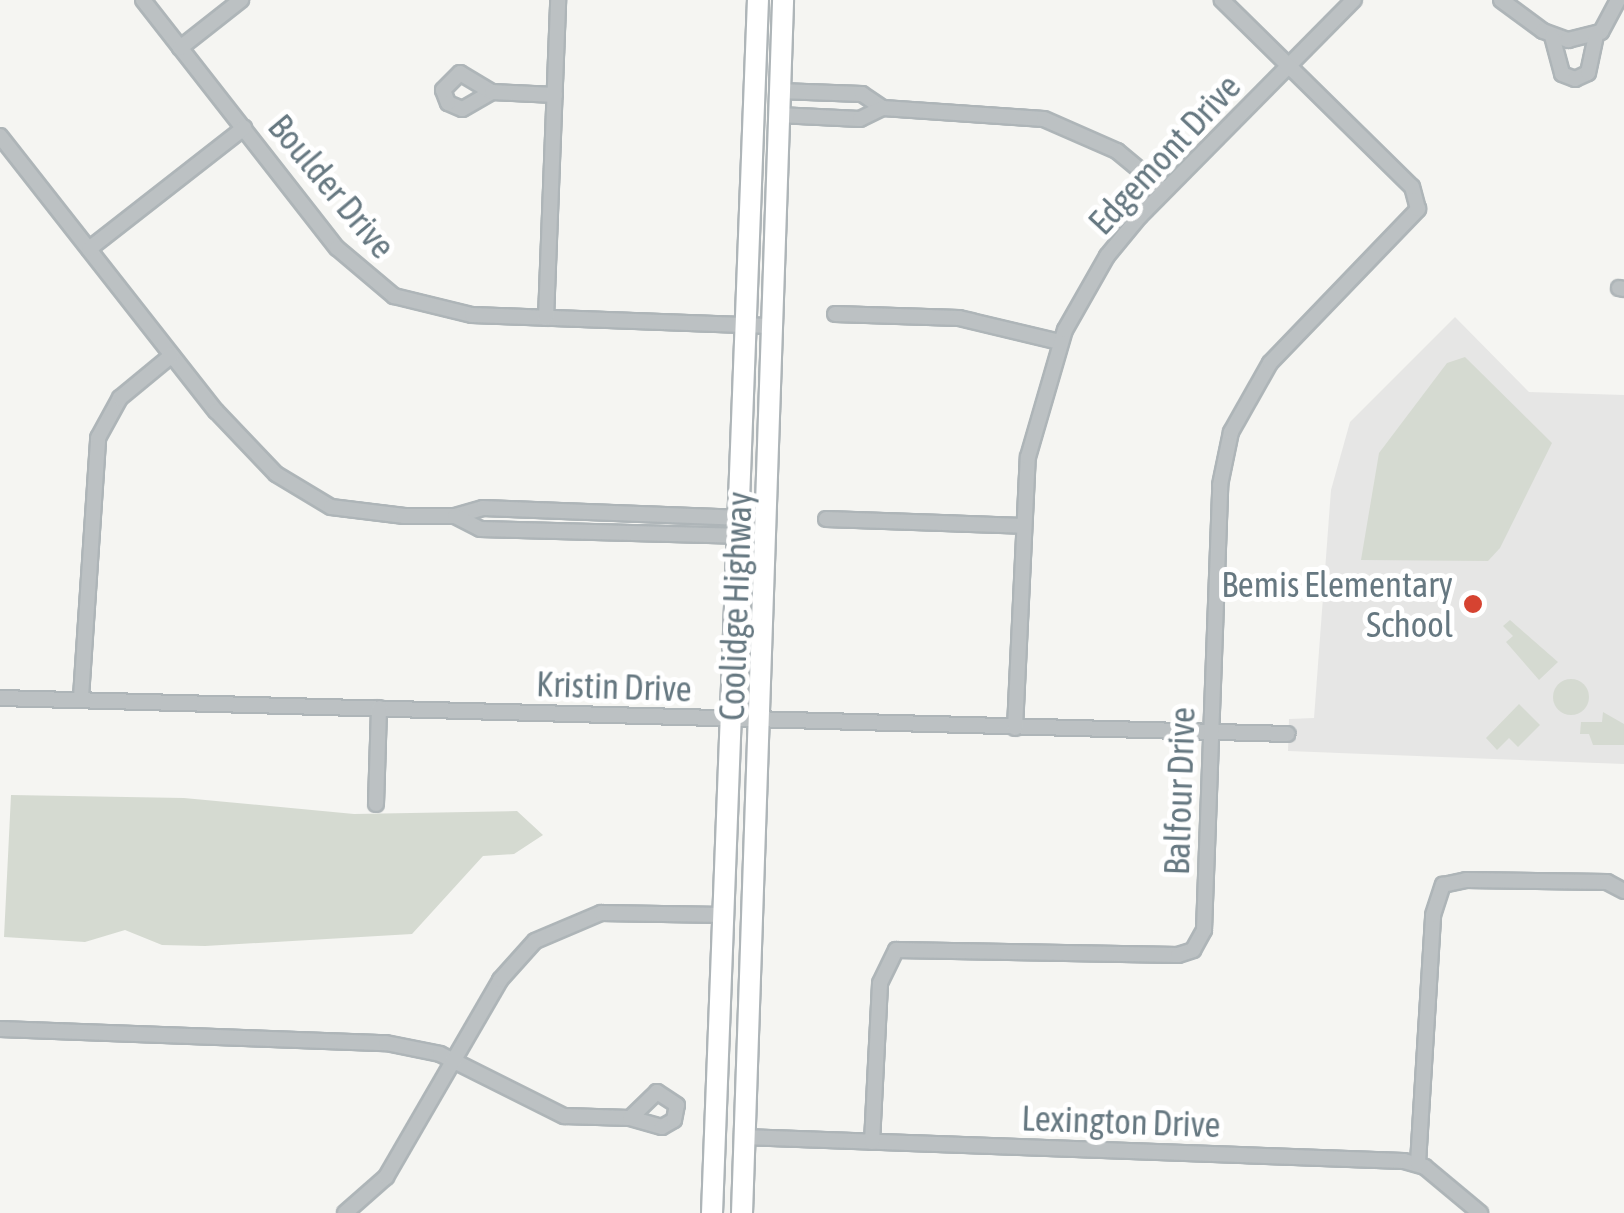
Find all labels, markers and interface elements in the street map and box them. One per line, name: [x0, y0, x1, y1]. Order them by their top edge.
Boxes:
street label: Edgemont Drive: [1079, 65, 1249, 243]
street label: Boulder Drive: [260, 106, 404, 266]
street label: Coolidge Highway: [710, 491, 760, 721]
place label: Bemis Elementary School: [1221, 563, 1453, 645]
marker: Bemis Elementary School: [1462, 593, 1484, 615]
street label: Kristin Drive: [535, 662, 693, 710]
street label: Balfour Drive: [1155, 706, 1203, 876]
street label: Lexington Drive: [1021, 1097, 1221, 1145]

